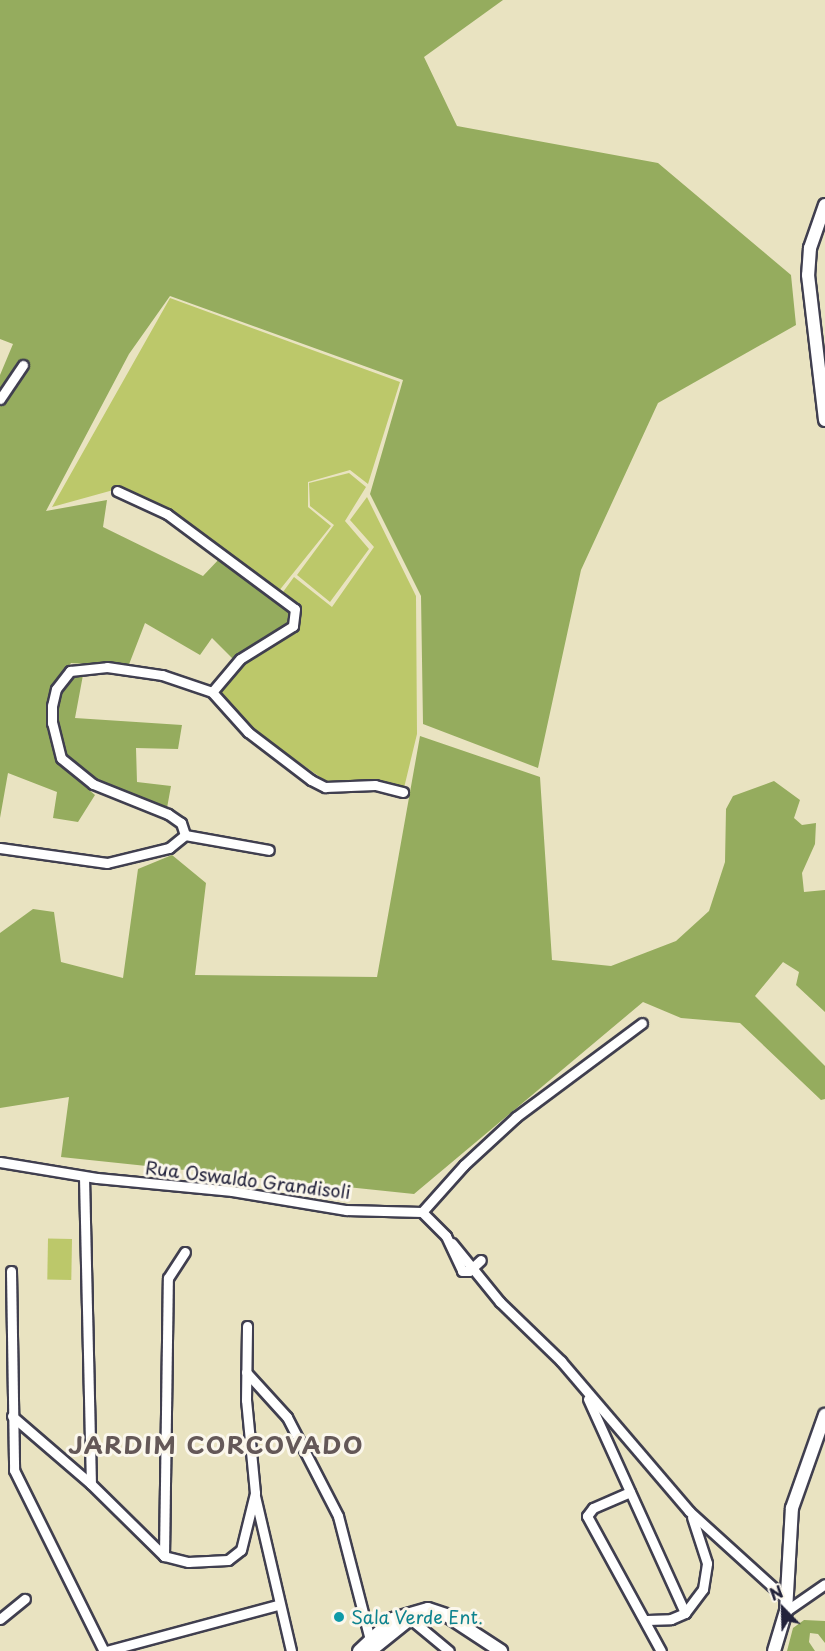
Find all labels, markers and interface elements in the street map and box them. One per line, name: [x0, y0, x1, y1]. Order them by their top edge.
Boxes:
street label: Rua Oswaldo Grandisoli: [143, 1157, 353, 1203]
district label: JARDIM CORCOVADO: [70, 1431, 362, 1459]
north arrow: [753, 1579, 813, 1639]
text: N: [765, 1579, 786, 1606]
place label: Sala Verde Ent.: [351, 1606, 484, 1628]
marker: Sala Verde Ent.: [332, 1610, 346, 1624]

